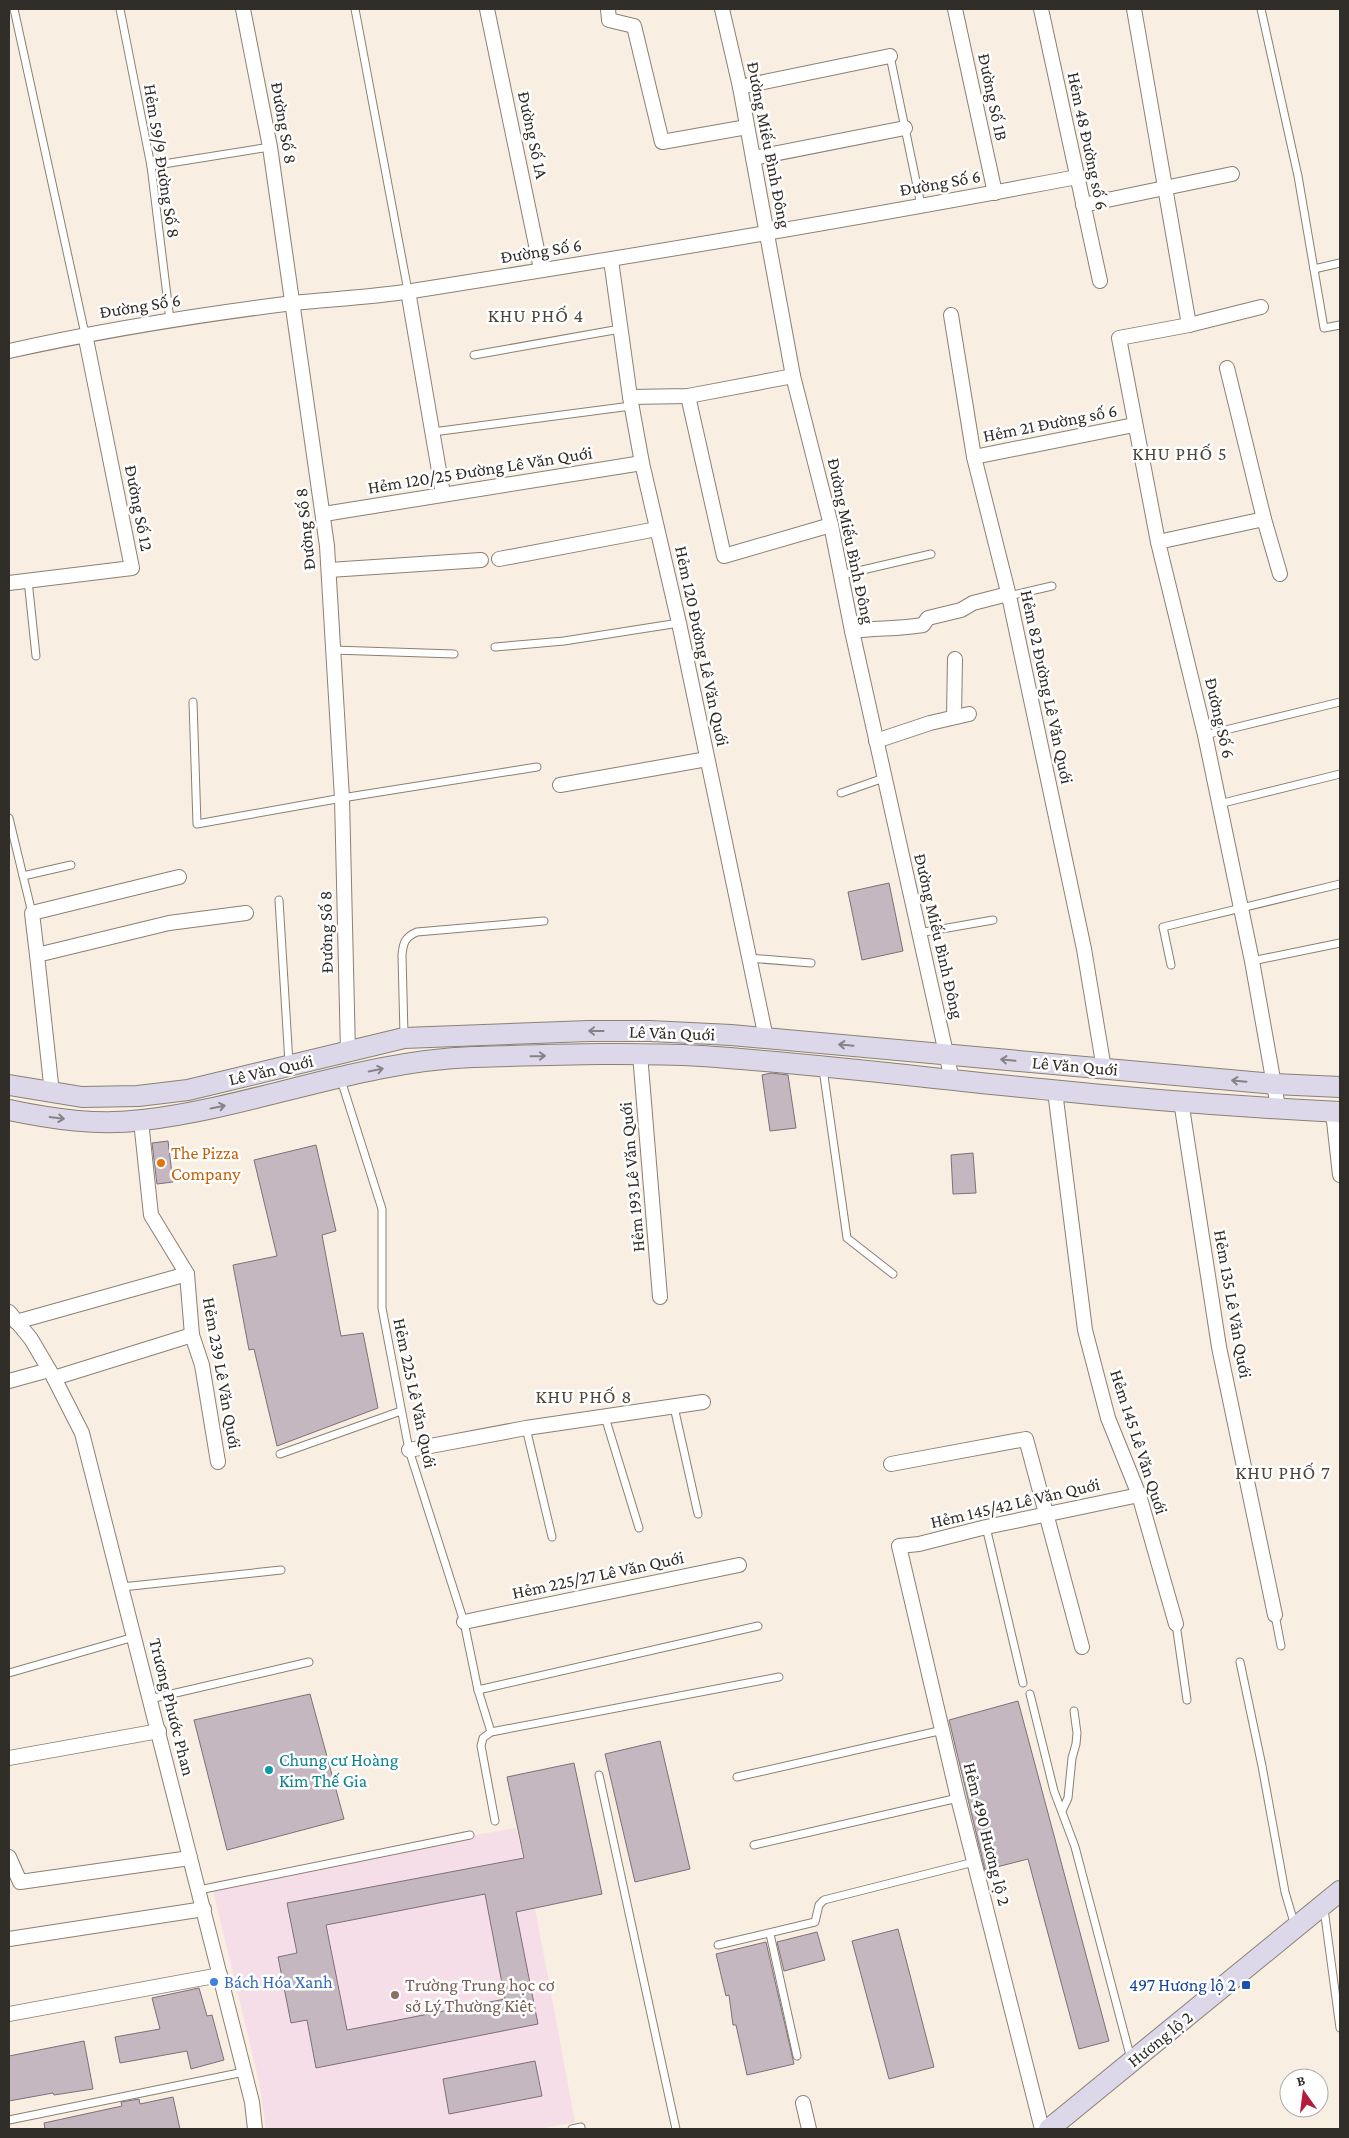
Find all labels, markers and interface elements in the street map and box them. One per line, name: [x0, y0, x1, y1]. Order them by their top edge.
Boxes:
street label: Đường Số 1B: [974, 52, 1012, 143]
street label: Đường Miếu Bình Đông: [743, 60, 795, 230]
street label: Hẻm 48 Đường số 6: [1064, 70, 1112, 212]
street label: Đường Số 8: [267, 81, 301, 165]
street label: Hẻm 59/9 Đường Số 8: [140, 83, 184, 239]
street label: Đường Số 1A: [514, 89, 552, 181]
street label: Đường Số 6: [898, 166, 982, 200]
street label: Đường Số 6: [499, 235, 583, 267]
street label: Đường Số 6: [98, 290, 182, 322]
district label: KHU PHỐ 4: [488, 305, 584, 326]
street label: Hẻm 21 Đường số 6: [981, 400, 1119, 446]
street label: Hẻm 120/25 Đường Lê Văn Quới: [366, 442, 594, 498]
district label: KHU PHỐ 5: [1132, 443, 1228, 464]
street label: Đường Miếu Bình Đông: [824, 456, 878, 626]
street label: Đường Số 12: [121, 463, 157, 553]
street label: Đường Số 8: [291, 487, 319, 571]
street label: Hẻm 120 Đường Lê Văn Quới: [671, 544, 733, 748]
street label: Hẻm 82 Đường Lê Văn Quới: [1017, 588, 1077, 786]
street label: Đường Số 6: [1201, 676, 1239, 760]
street label: Đường Miếu Bình Đông: [910, 851, 968, 1021]
street label: Đường Số 8: [315, 891, 337, 973]
street label: Lê Văn Quới: [629, 1021, 716, 1045]
one-way arrow: [589, 1026, 605, 1036]
one-way arrow: [838, 1040, 854, 1050]
street label: Lê Văn Quới: [227, 1050, 316, 1089]
one-way arrow: [529, 1051, 545, 1061]
street label: Lê Văn Quới: [1031, 1052, 1119, 1080]
one-way arrow: [1000, 1055, 1016, 1065]
one-way arrow: [368, 1064, 384, 1074]
one-way arrow: [1232, 1076, 1248, 1085]
street label: Hẻm 193 Lê Văn Quới: [615, 1101, 649, 1253]
one-way arrow: [210, 1102, 226, 1111]
one-way arrow: [49, 1113, 65, 1123]
place label: The Pizza Company: [171, 1143, 241, 1184]
marker: The Pizza Company: [155, 1157, 167, 1169]
street label: Hẻm 135 Lê Văn Quới: [1210, 1228, 1256, 1380]
street label: Hẻm 239 Lê Văn Quới: [199, 1296, 245, 1451]
street label: Hẻm 225 Lê Văn Quới: [389, 1316, 441, 1470]
street label: Hẻm 145 Lê Văn Quới: [1106, 1367, 1172, 1517]
district label: KHU PHỐ 8: [536, 1386, 632, 1407]
district label: KHU PHỐ 7: [1235, 1462, 1331, 1483]
street label: Hẻm 145/42 Lê Văn Quới: [928, 1474, 1102, 1532]
street label: Hẻm 225/27 Lê Văn Quới: [510, 1547, 686, 1603]
street label: Trương Phước Phan: [145, 1636, 199, 1778]
place label: Chung cư Hoàng Kim Thế Gia: [279, 1750, 399, 1791]
street label: Hẻm 490 Hương lộ 2: [960, 1760, 1014, 1908]
marker: Chung cư Hoàng Kim Thế Gia: [263, 1764, 275, 1776]
place label: Bách Hóa Xanh: [224, 1972, 333, 1992]
place label: Trường Trung học cơ sở Lý Thường Kiệt: [405, 1975, 555, 2016]
place label: 497 Hương lộ 2: [1129, 1975, 1236, 1995]
marker: Bách Hóa Xanh: [208, 1976, 220, 1988]
marker: 497 Hương lộ 2: [1240, 1979, 1252, 1991]
marker: Trường Trung học cơ sở Lý Thường Kiệt: [389, 1989, 401, 2001]
street label: Hương lộ 2: [1124, 2007, 1196, 2071]
north arrow: [1279, 2068, 1329, 2118]
text: B: [1295, 2072, 1307, 2089]

